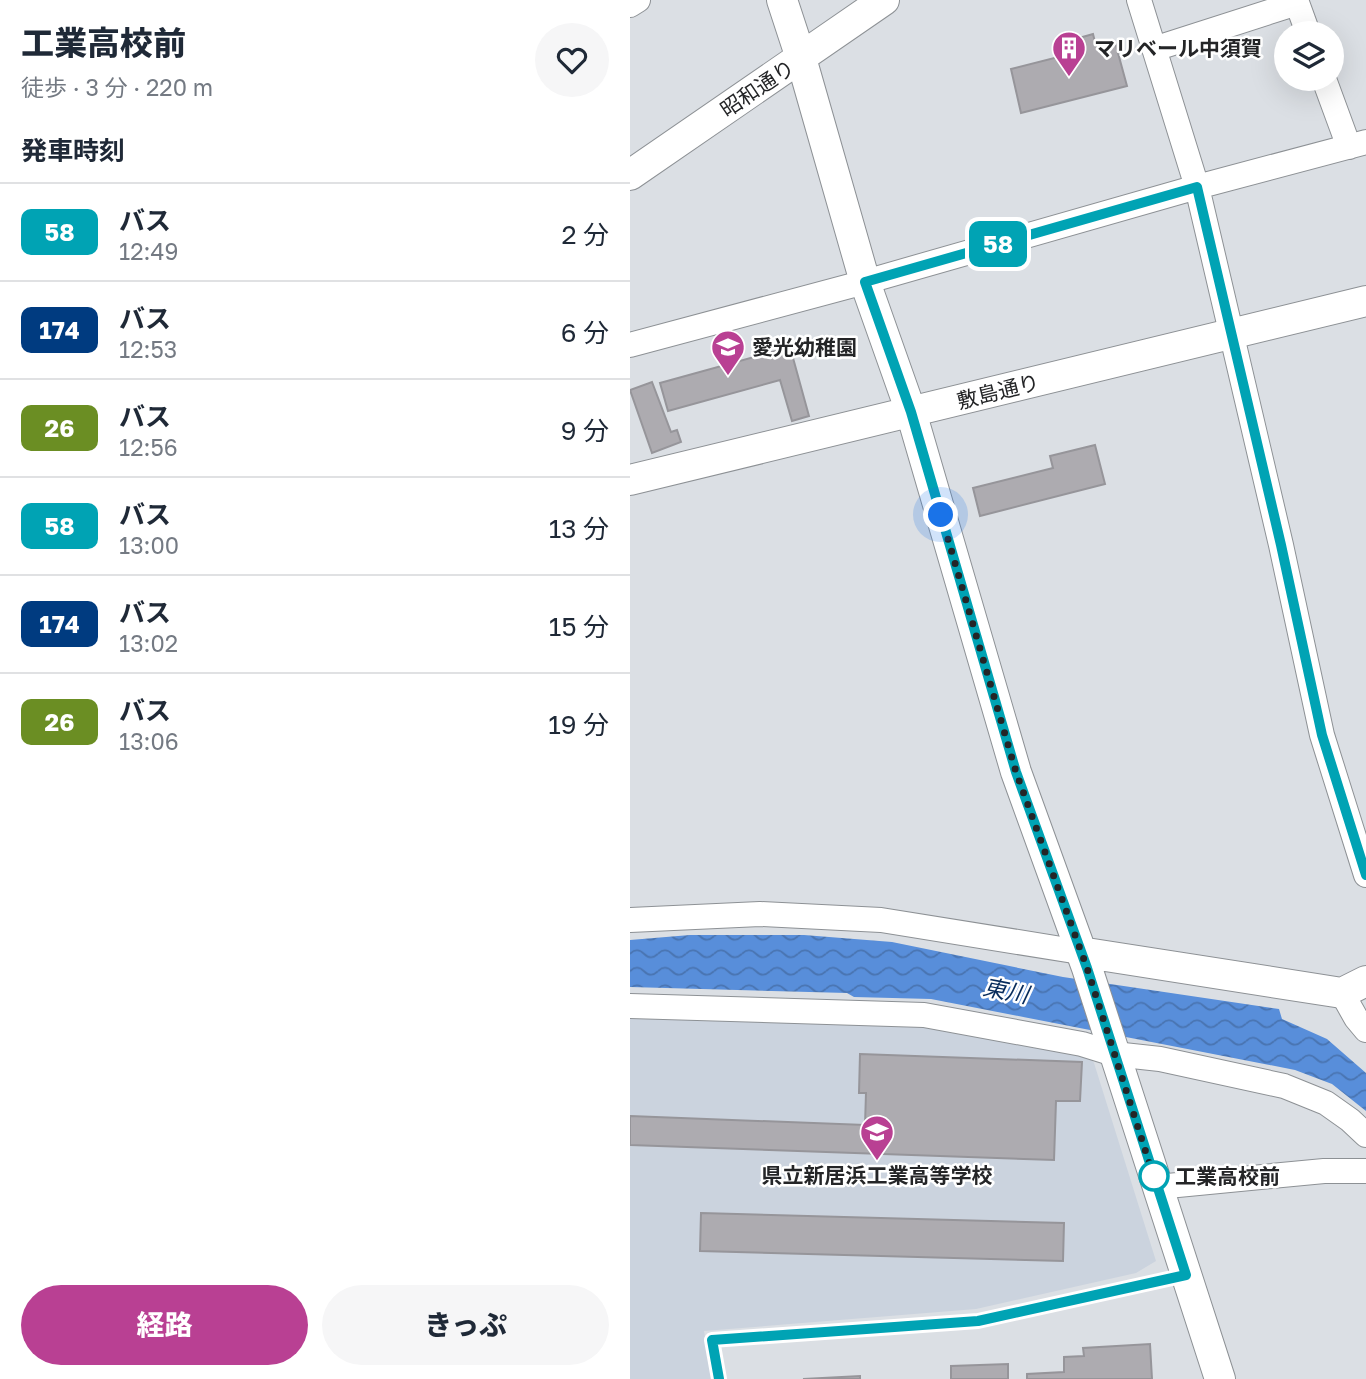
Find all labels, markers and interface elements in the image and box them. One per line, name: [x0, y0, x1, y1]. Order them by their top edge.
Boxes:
map controls: [1274, 21, 1344, 91]
button: layers: [1274, 21, 1344, 91]
text: 工業高校前: [21, 23, 186, 62]
button: heart: [535, 23, 609, 97]
building icon: マリベール中須賀: [1050, 29, 1088, 78]
place label: マリベール中須賀: [1094, 35, 1262, 61]
street label: 昭和通り: [715, 54, 799, 122]
text: 徒歩 · 3 分 · 220 m: [21, 73, 213, 101]
text: 発車時刻: [21, 135, 125, 166]
text: バス: [119, 205, 171, 236]
text: 58: [45, 217, 75, 246]
text: 2 分: [561, 219, 609, 250]
line badge: 58: [966, 221, 1030, 267]
text: 58: [983, 229, 1013, 258]
text: 12:49: [119, 237, 178, 265]
text: バス: [119, 303, 171, 334]
text: 174: [39, 315, 80, 344]
text: 6 分: [561, 317, 609, 348]
school or university icon: 愛光幼稚園: [709, 328, 747, 377]
place label: 愛光幼稚園: [752, 334, 857, 360]
text: 12:53: [119, 335, 177, 363]
street label: 敷島通り: [954, 368, 1042, 414]
text: バス: [119, 401, 171, 432]
text: 26: [45, 413, 74, 442]
text: 9 分: [561, 415, 609, 446]
text: 12:56: [119, 433, 178, 461]
your location: [923, 497, 958, 532]
text: バス: [119, 499, 171, 530]
text: 58: [45, 511, 75, 540]
text: 13 分: [549, 513, 609, 544]
text: 13:00: [119, 531, 179, 559]
text: バス: [119, 597, 171, 628]
text: 174: [39, 609, 80, 638]
text: 15 分: [549, 611, 609, 642]
text: 13:02: [119, 629, 178, 657]
text: バス: [119, 695, 171, 726]
text: 26: [45, 707, 74, 736]
text: 19 分: [548, 709, 609, 740]
text: 13:06: [119, 727, 179, 755]
water label: 東川: [981, 972, 1034, 1009]
school or university icon: 県立新居浜工業高等学校: [858, 1113, 896, 1162]
marker: 工業高校前: [1139, 1161, 1169, 1191]
place label: 県立新居浜工業高等学校: [762, 1162, 993, 1188]
place label: 工業高校前: [1175, 1163, 1280, 1189]
button: 経路: [21, 1285, 308, 1365]
button: きっぷ: [322, 1285, 609, 1365]

